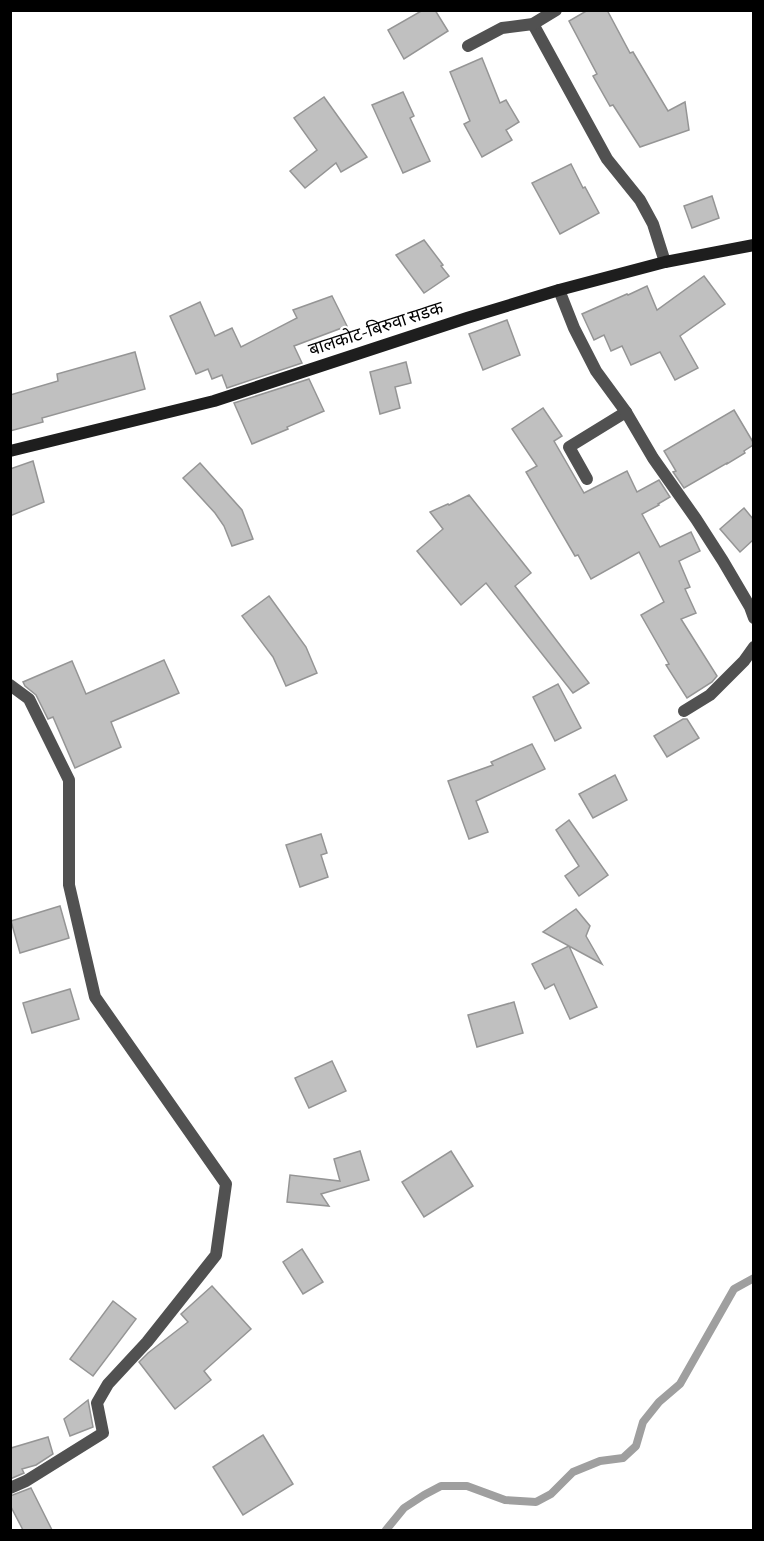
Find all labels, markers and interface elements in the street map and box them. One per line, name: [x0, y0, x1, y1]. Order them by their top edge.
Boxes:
street label: बालकोट-बिरुवा सडक: [306, 297, 447, 361]

